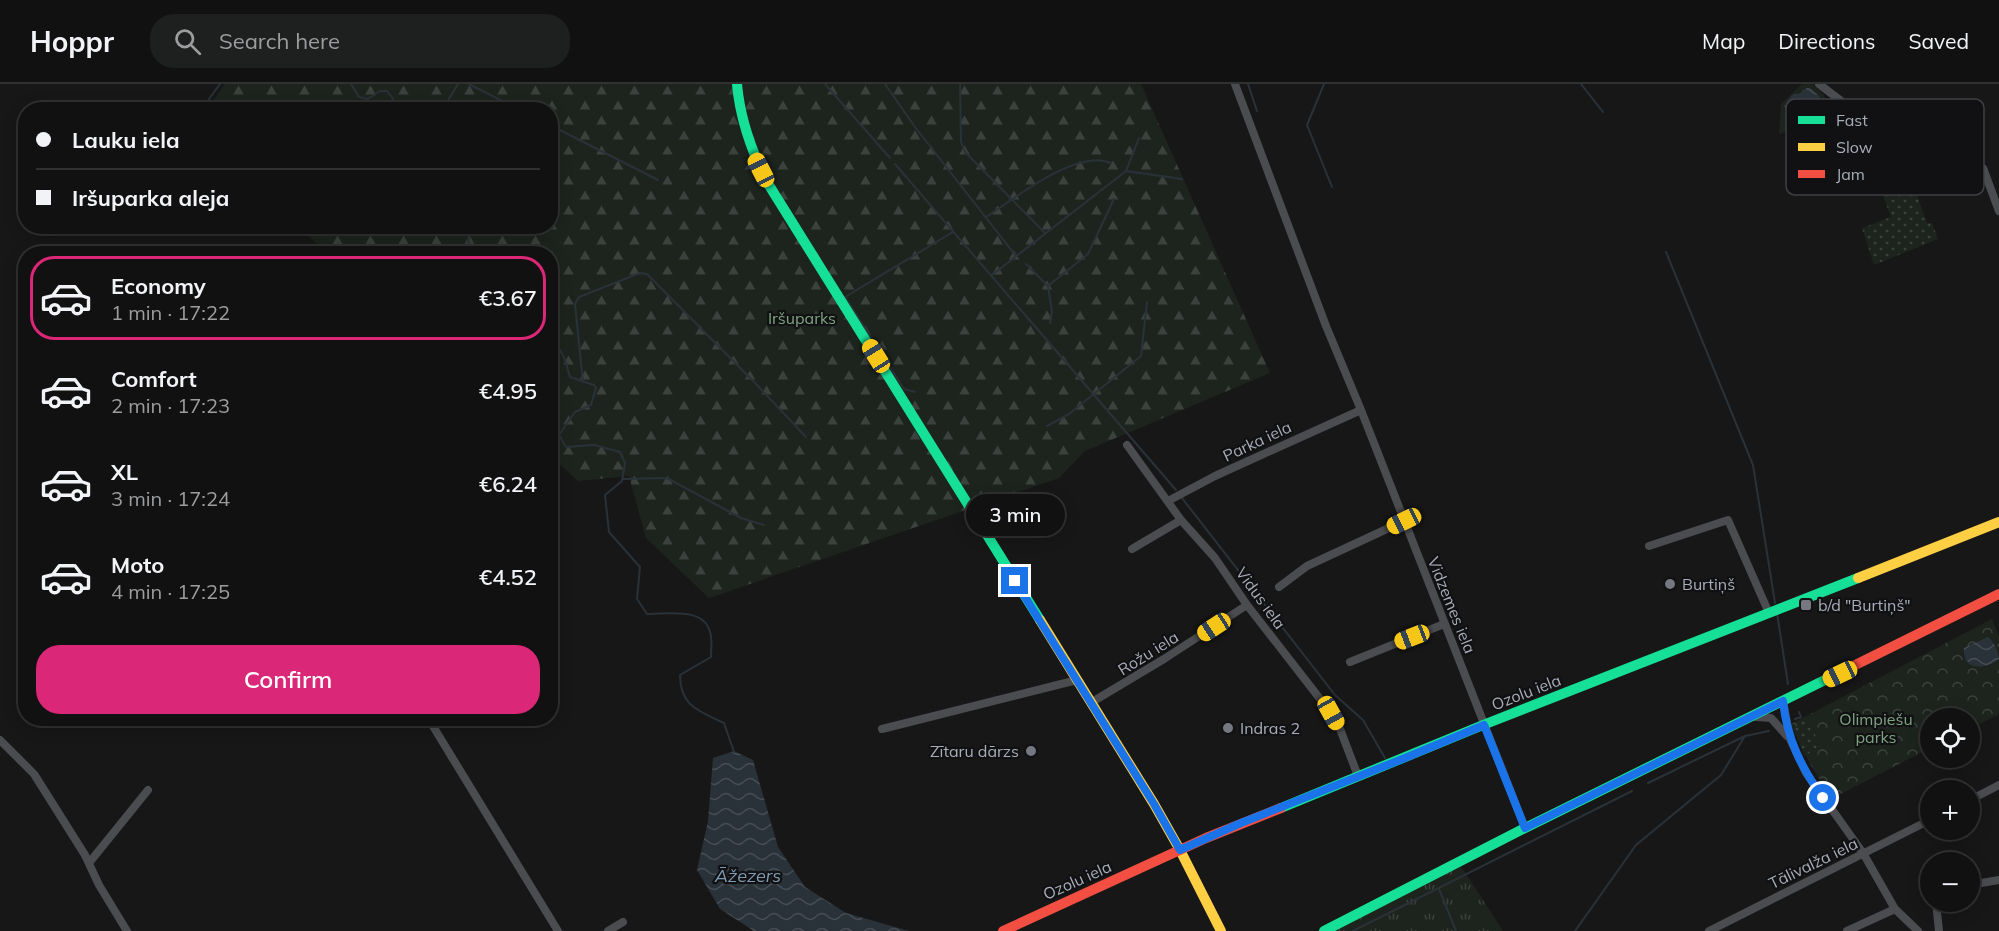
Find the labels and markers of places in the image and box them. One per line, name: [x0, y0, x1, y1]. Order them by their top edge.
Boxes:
place label: Burtiņš: [1682, 574, 1735, 594]
marker: Burtiņš: [1663, 577, 1677, 591]
place label: b/d "Burtiņš": [1818, 595, 1911, 615]
marker: b/d "Burtiņš": [1799, 598, 1813, 612]
place label: Indras 2: [1240, 718, 1300, 738]
marker: Indras 2: [1221, 721, 1235, 735]
place label: Zītaru dārzs: [930, 741, 1019, 761]
marker: Zītaru dārzs: [1024, 744, 1038, 758]

